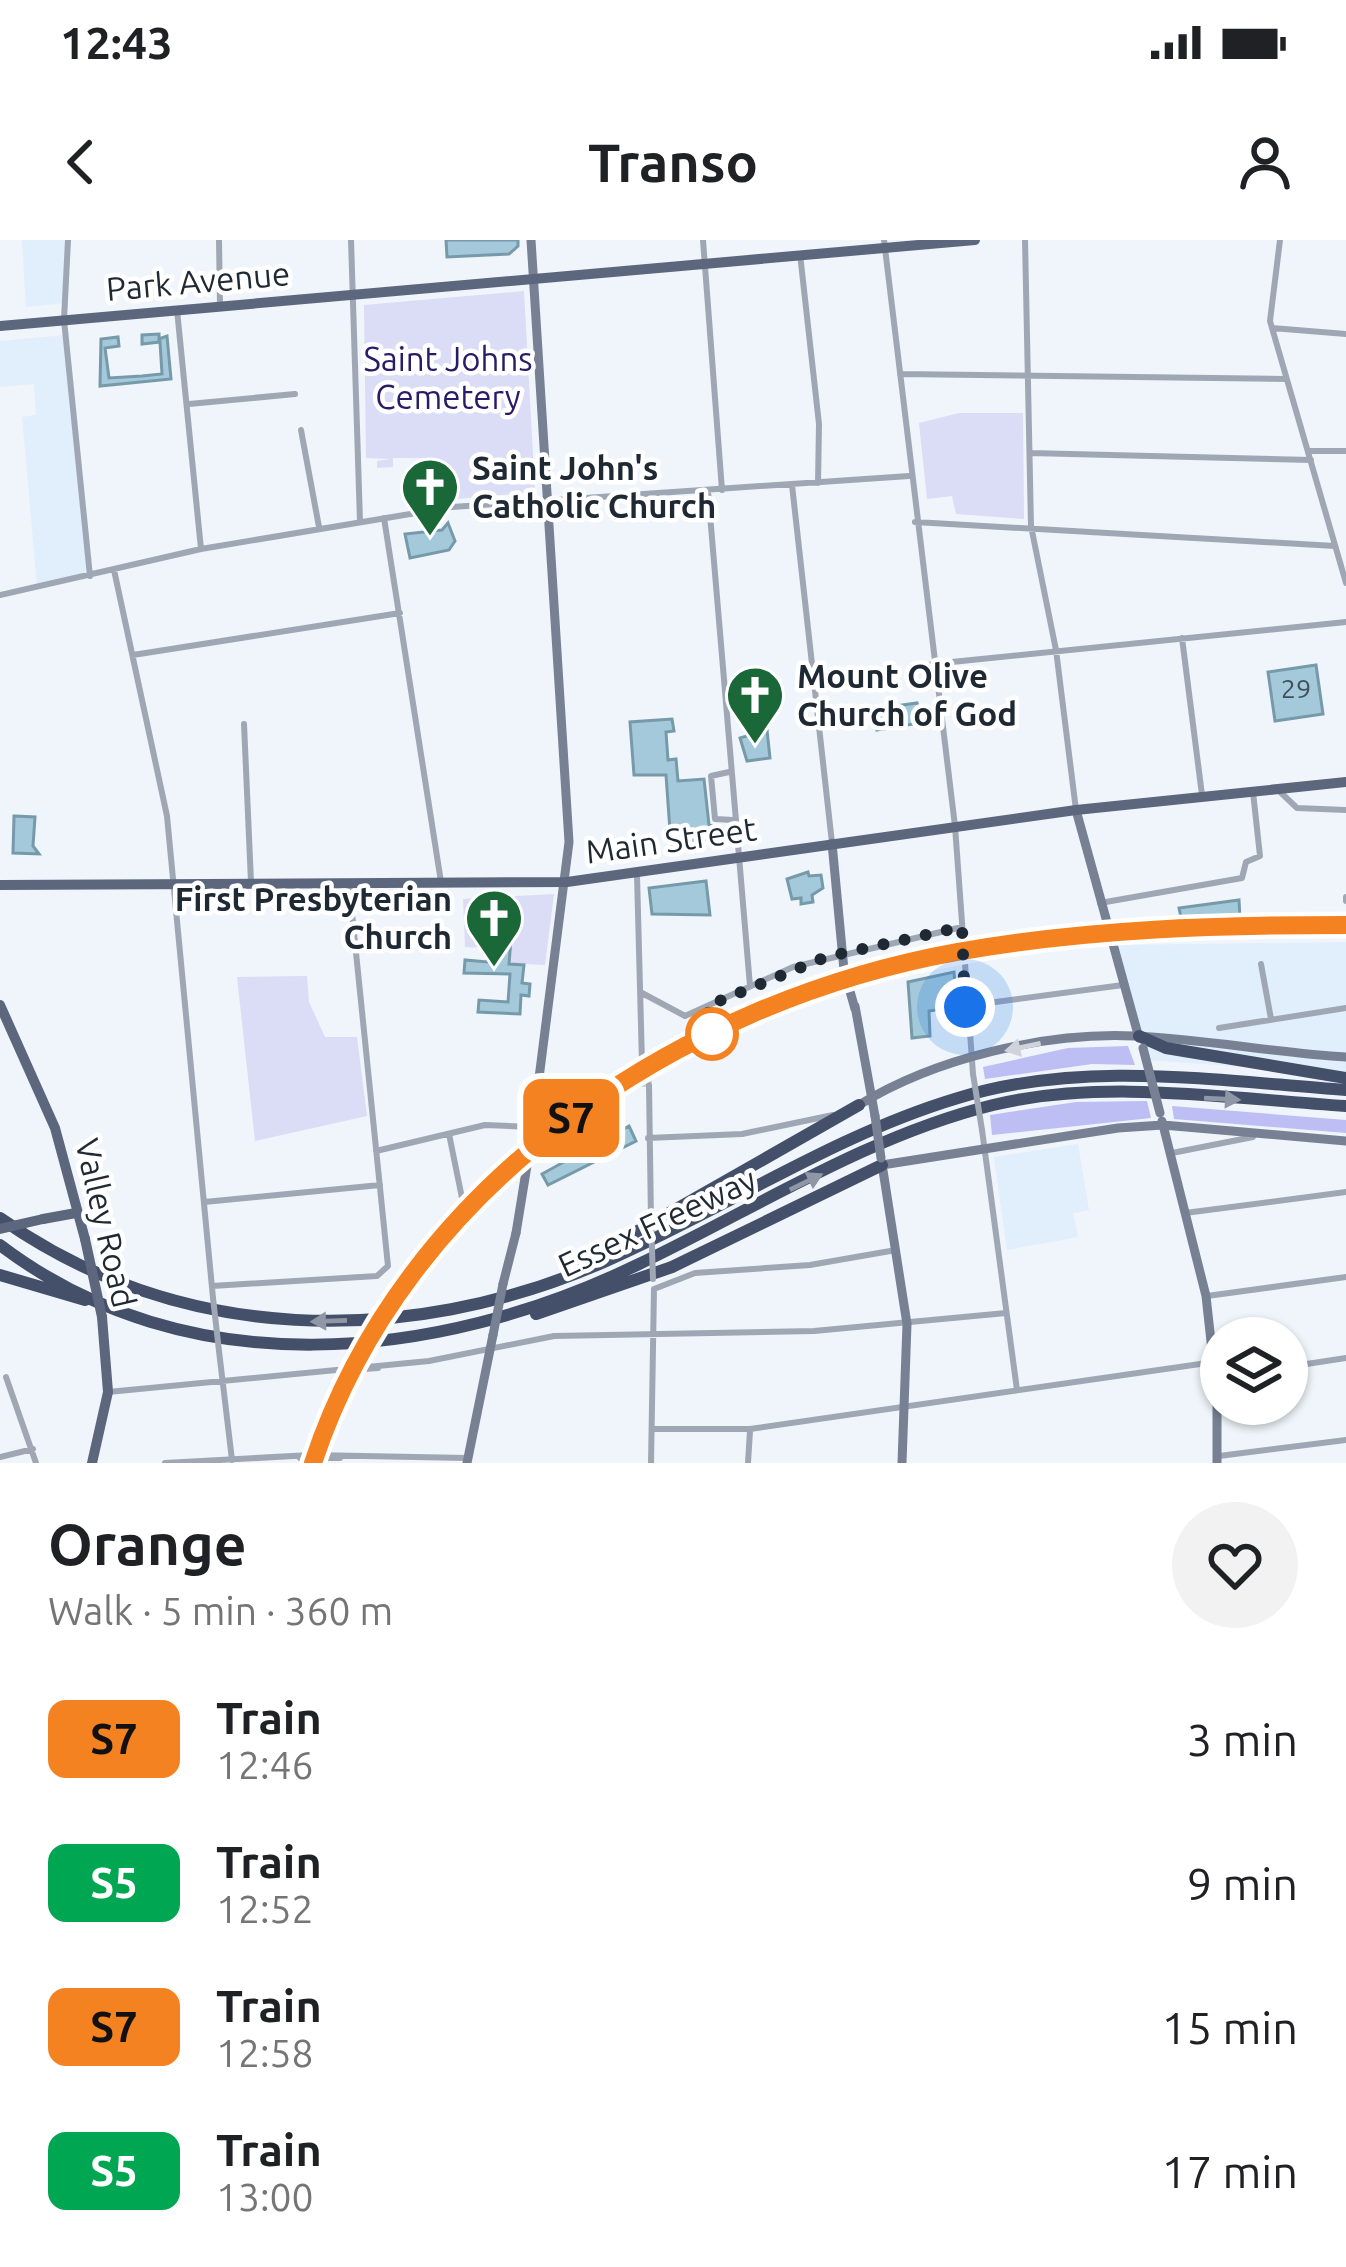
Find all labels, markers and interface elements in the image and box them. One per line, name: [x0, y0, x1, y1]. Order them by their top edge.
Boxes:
text: 12:43: [60, 17, 173, 68]
icon: back: [48, 129, 114, 195]
icon: person: [1232, 129, 1298, 195]
text: Transo: [588, 132, 758, 192]
street label: Park Avenue: [105, 254, 291, 307]
park label: Saint Johns Cemetery: [363, 340, 533, 415]
place label: Saint John's Catholic Church: [472, 449, 716, 524]
church icon: Saint John's Catholic Church: [399, 456, 461, 538]
place label: Mount Olive Church of God: [797, 657, 1017, 732]
church icon: Mount Olive Church of God: [724, 664, 786, 746]
house number: 29: [1281, 673, 1311, 703]
street label: Main Street: [583, 809, 759, 870]
place label: First Presbyterian Church: [175, 880, 452, 955]
church icon: First Presbyterian Church: [463, 887, 525, 969]
your location: [935, 977, 995, 1037]
unlabelled marker: [687, 1009, 737, 1059]
one-way arrow: [1003, 1039, 1041, 1058]
line badge: S7: [517, 1079, 625, 1157]
one-way arrow: [1203, 1090, 1241, 1109]
text: S7: [547, 1094, 595, 1141]
street label: Valley Road: [69, 1135, 144, 1311]
street label: Essex Freeway: [552, 1160, 762, 1283]
one-way arrow: [789, 1172, 823, 1192]
one-way arrow: [309, 1312, 347, 1331]
map controls: [1200, 1317, 1308, 1425]
button: layers: [1200, 1317, 1308, 1425]
button: heart: [1172, 1502, 1298, 1628]
text: Orange: [48, 1512, 247, 1576]
text: Walk · 5 min · 360 m: [48, 1589, 393, 1632]
text: Train: [216, 1692, 322, 1743]
text: 3 min: [1187, 1714, 1298, 1765]
text: S7: [90, 1715, 138, 1762]
text: 12:46: [216, 1743, 314, 1786]
text: Train: [216, 1836, 322, 1887]
text: 9 min: [1187, 1858, 1298, 1909]
text: S5: [90, 1859, 138, 1906]
text: 12:52: [216, 1887, 314, 1930]
text: Train: [216, 1980, 322, 2031]
text: 15 min: [1161, 2002, 1298, 2053]
text: S7: [90, 2003, 138, 2050]
text: 12:58: [216, 2031, 314, 2074]
text: Train: [216, 2124, 322, 2175]
text: 17 min: [1161, 2146, 1298, 2197]
text: S5: [90, 2147, 138, 2194]
text: 13:00: [216, 2175, 314, 2218]

